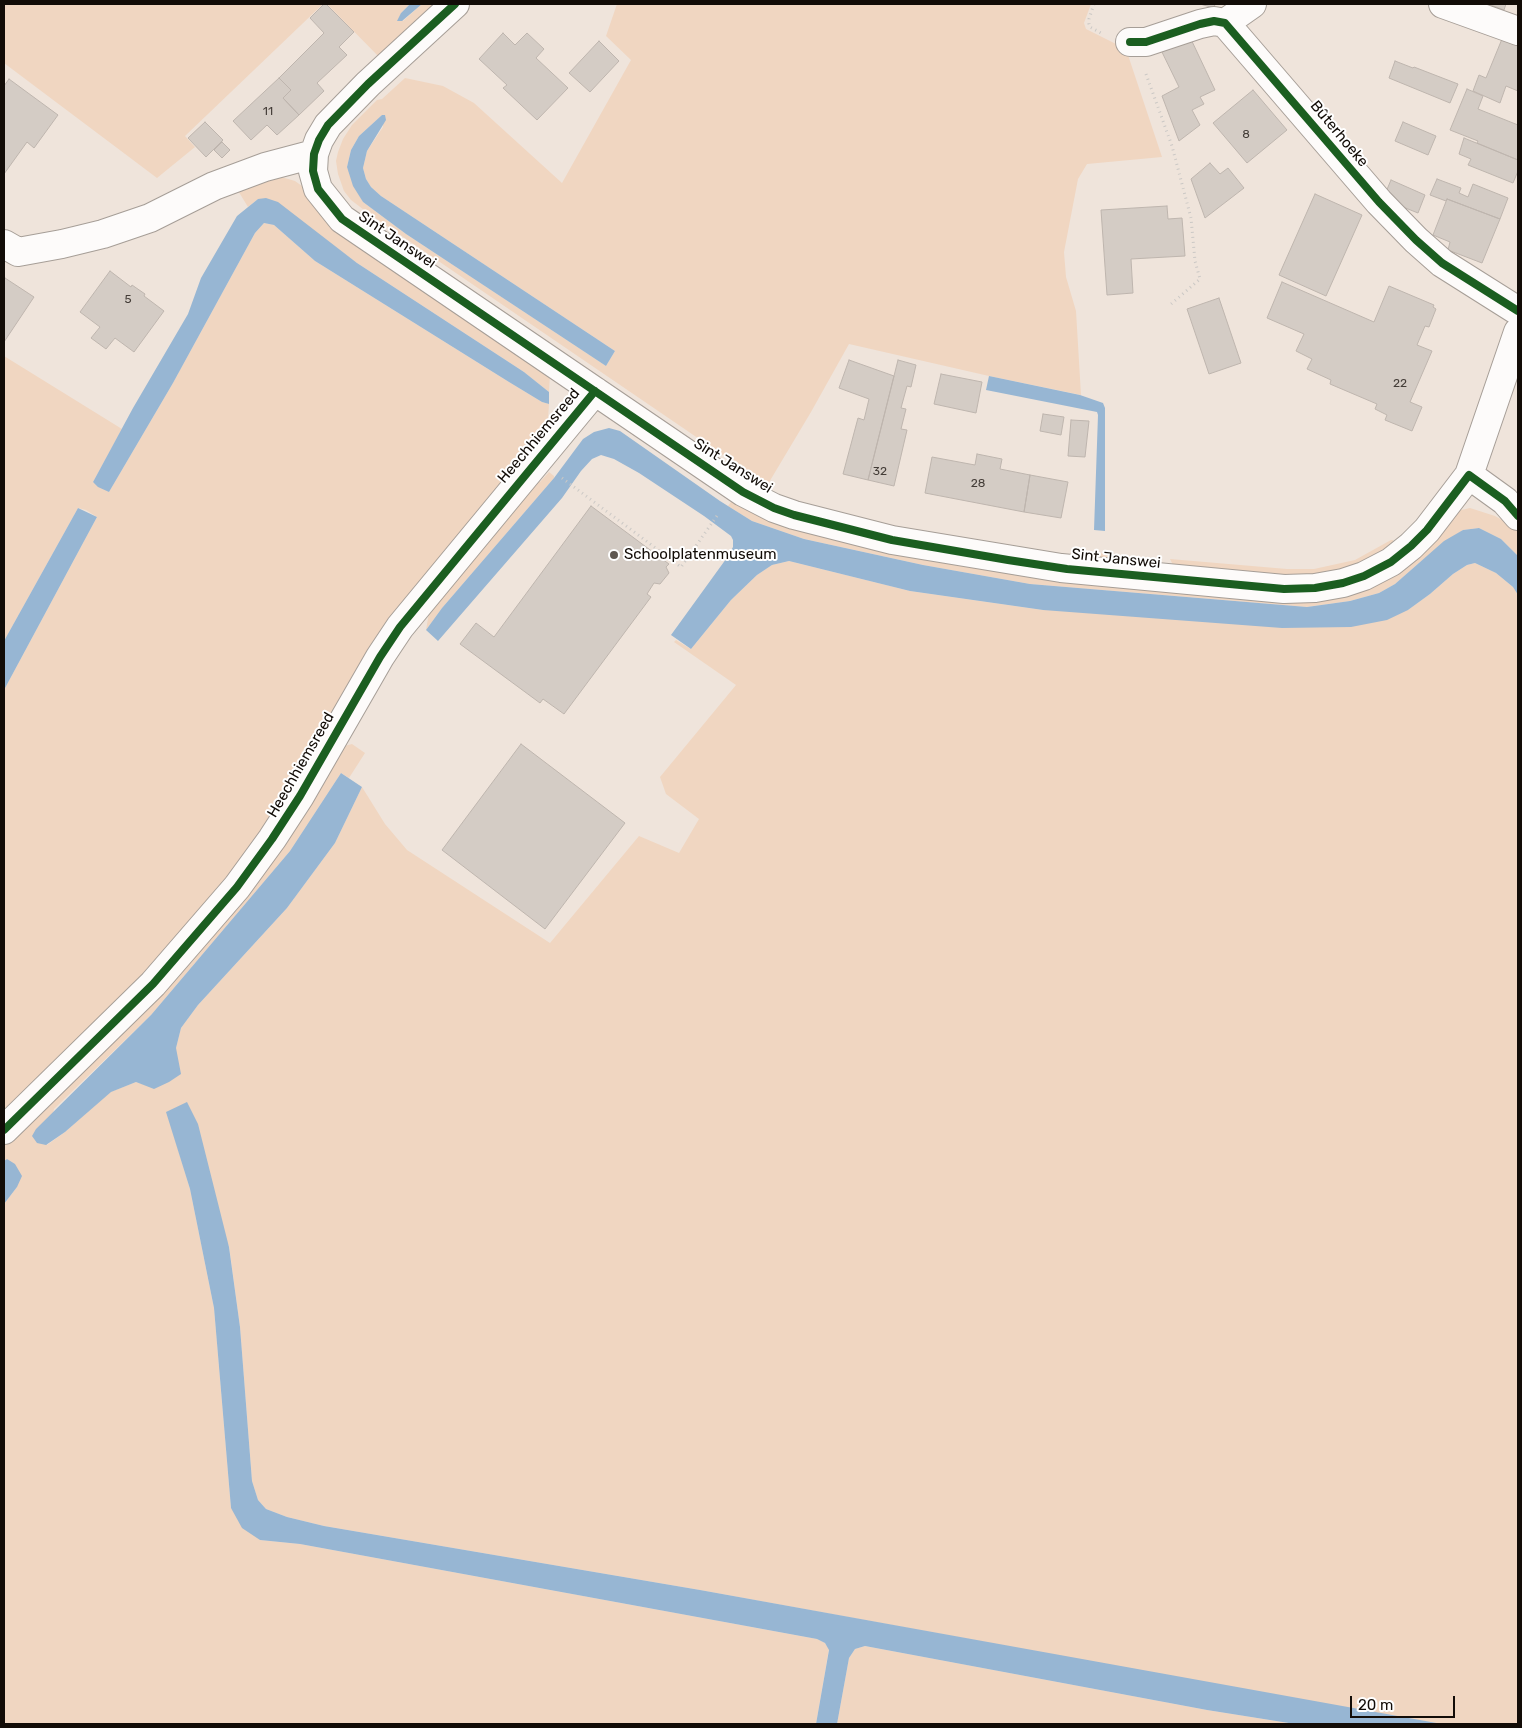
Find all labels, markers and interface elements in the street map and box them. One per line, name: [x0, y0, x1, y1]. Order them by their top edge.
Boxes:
street label: Bûterhoeke: [1306, 97, 1372, 171]
house number: 11: [263, 105, 273, 119]
house number: 8: [1242, 128, 1250, 142]
street label: Sint Janswei: [355, 207, 439, 273]
house number: 5: [124, 293, 132, 307]
house number: 22: [1393, 377, 1407, 391]
street label: Heechhiemsreed: [494, 385, 584, 487]
street label: Sint Janswei: [690, 435, 776, 497]
house number: 32: [873, 465, 887, 479]
house number: 28: [971, 477, 985, 491]
street label: Sint Janswei: [1071, 545, 1161, 573]
place label: Schoolplatenmuseum: [624, 546, 777, 564]
marker: Schoolplatenmuseum: [608, 549, 620, 561]
street label: Heechhiemsreed: [264, 709, 338, 821]
scale bar: [1352, 1686, 1457, 1718]
text: 20 m: [1358, 1696, 1393, 1714]

